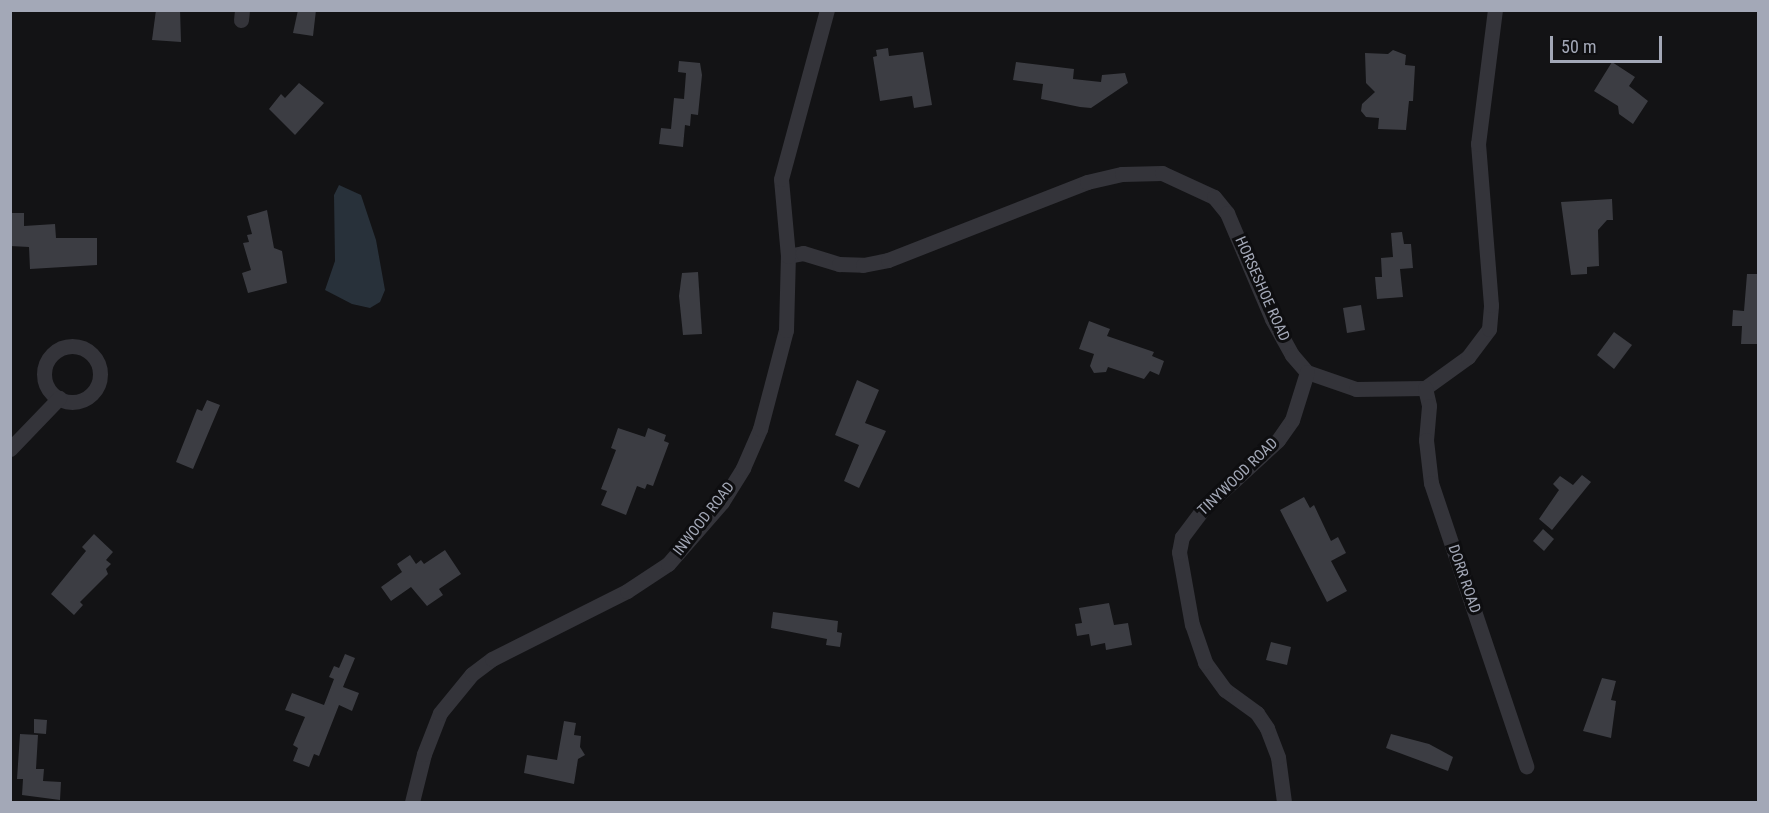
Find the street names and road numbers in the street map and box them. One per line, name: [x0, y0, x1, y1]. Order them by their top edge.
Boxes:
street label: HORSESHOE ROAD: [1231, 234, 1293, 344]
street label: TINYWOOD ROAD: [1194, 434, 1282, 520]
street label: INWOOD ROAD: [670, 479, 738, 559]
street label: DORR ROAD: [1444, 543, 1484, 615]

